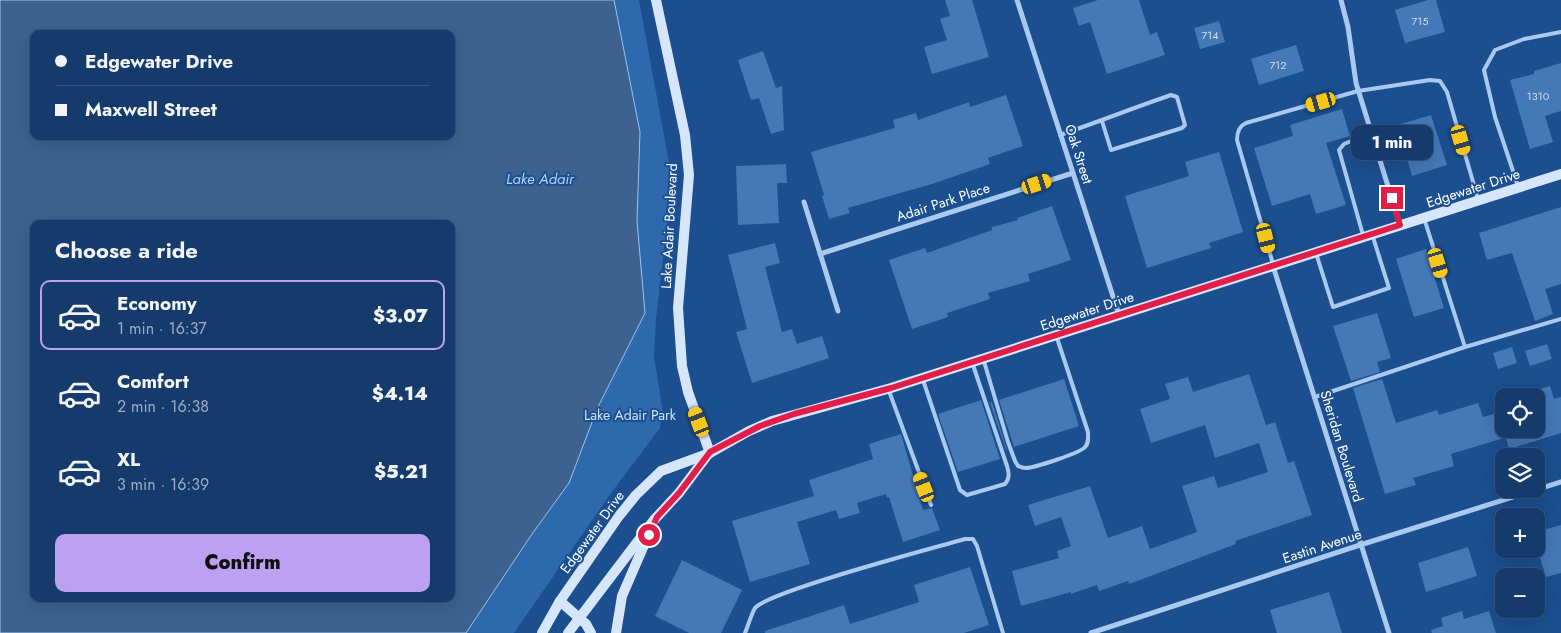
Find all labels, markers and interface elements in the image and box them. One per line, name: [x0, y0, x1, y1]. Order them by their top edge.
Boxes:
house number: 715: [1412, 13, 1428, 29]
house number: 714: [1201, 27, 1219, 43]
text: Edgewater Drive: [85, 48, 233, 75]
house number: 712: [1270, 57, 1286, 73]
house number: 1310: [1527, 88, 1550, 104]
car: [1304, 91, 1337, 113]
text: Maxwell Street: [85, 96, 217, 123]
street label: Oak Street: [1060, 122, 1098, 187]
car: [1449, 124, 1472, 156]
callout: 1 min: [1351, 126, 1433, 160]
text: 1 min: [1372, 131, 1412, 154]
street label: Lake Adair Boulevard: [656, 163, 682, 289]
street label: Edgewater Drive: [1423, 163, 1523, 213]
water label: Lake Adair: [506, 168, 575, 190]
car: [1020, 172, 1053, 196]
street label: Adair Park Place: [894, 177, 992, 227]
route end: [1381, 187, 1403, 209]
car: [1255, 222, 1276, 254]
text: Choose a ride: [55, 234, 198, 266]
car: [1426, 246, 1449, 280]
street label: Edgewater Drive: [1037, 286, 1137, 336]
text: Economy: [117, 290, 197, 317]
icon: car: [57, 293, 102, 338]
text: $3.07: [373, 302, 428, 329]
text: 1 min · 16:37: [117, 317, 207, 340]
text: Comfort: [117, 368, 189, 395]
icon: car: [57, 371, 102, 416]
text: $4.14: [372, 380, 428, 407]
street label: Sheridan Boulevard: [1316, 388, 1368, 504]
map controls: [1495, 388, 1545, 618]
button: locate: [1495, 388, 1545, 438]
text: 2 min · 16:38: [117, 395, 209, 418]
park label: Lake Adair Park: [584, 405, 677, 425]
car: [686, 405, 711, 439]
text: XL: [117, 446, 140, 473]
button: layers: [1495, 448, 1545, 498]
icon: car: [57, 449, 102, 494]
text: $5.21: [374, 458, 428, 485]
car: [911, 470, 936, 504]
text: 3 min · 16:39: [117, 473, 209, 496]
street label: Edgewater Drive: [555, 487, 629, 577]
button: +: [1495, 508, 1545, 558]
route start: [638, 524, 660, 546]
street label: Eastin Avenue: [1280, 524, 1364, 568]
button: Confirm: [55, 534, 430, 592]
button: −: [1495, 568, 1545, 618]

